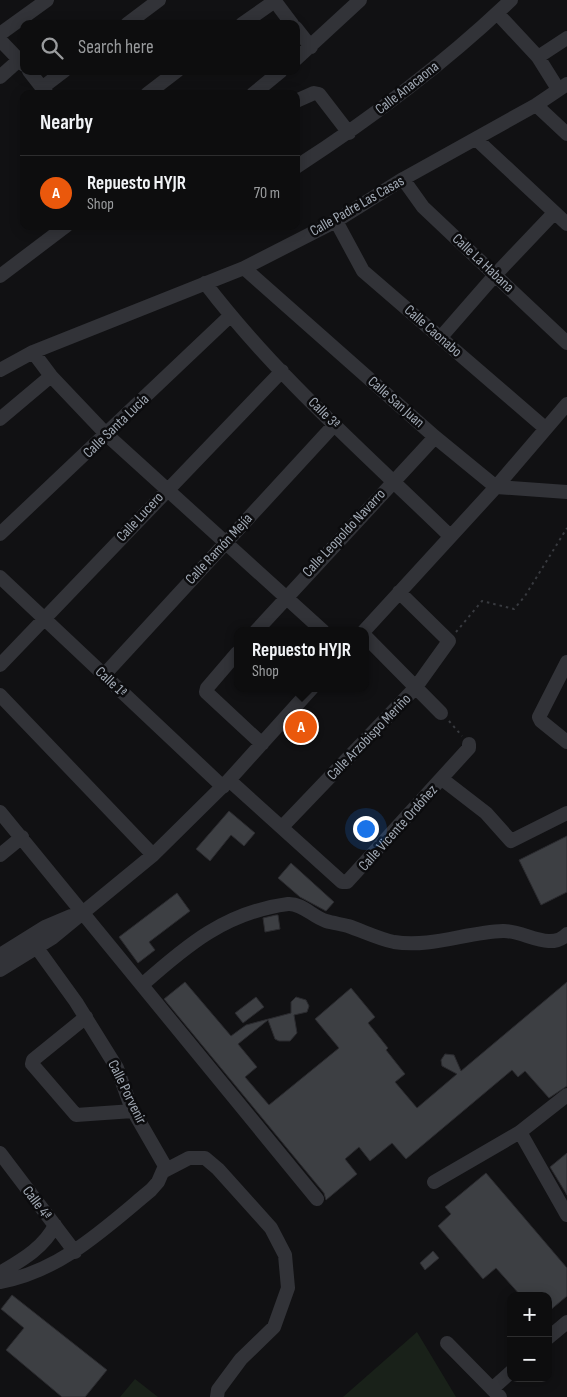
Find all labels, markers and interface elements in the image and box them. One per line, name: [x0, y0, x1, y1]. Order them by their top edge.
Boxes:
search box: [20, 20, 300, 75]
icon: search: [38, 34, 66, 62]
text: Search here: [78, 36, 154, 59]
street label: Calle Anacaona: [371, 57, 443, 119]
text: Nearby: [40, 110, 93, 135]
street label: Calle Padre Las Casas: [306, 171, 408, 241]
text: Repuesto HYJR: [87, 172, 186, 195]
text: A: [52, 184, 60, 203]
text: 70 m: [254, 184, 280, 203]
text: Shop: [87, 195, 114, 214]
street label: Calle La Habana: [448, 229, 518, 297]
street label: Calle Caonabo: [400, 301, 466, 361]
street label: Calle San Juan: [364, 372, 428, 432]
street label: Calle Santa Lucía: [79, 390, 153, 462]
street label: Calle 3ª: [304, 393, 344, 433]
street label: Calle Leopoldo Navarro: [298, 485, 390, 581]
street label: Calle Lucero: [112, 488, 168, 546]
street label: Calle Ramón Mejía: [181, 509, 257, 588]
popup: [234, 627, 369, 692]
text: Repuesto HYJR: [252, 639, 351, 662]
text: Shop: [252, 662, 279, 681]
street label: Calle 1ª: [91, 663, 131, 701]
street label: Calle Arzobispo Meriño: [323, 690, 415, 784]
pin: A: [285, 708, 317, 746]
street label: Calle Vicente Ordóñez: [354, 781, 442, 875]
your location: [353, 816, 379, 842]
street label: Calle Porvenir: [103, 1057, 151, 1128]
street label: Calle 4ª: [18, 1182, 56, 1224]
map controls: [507, 1292, 552, 1382]
button: +: [507, 1292, 552, 1337]
button: −: [507, 1337, 552, 1382]

